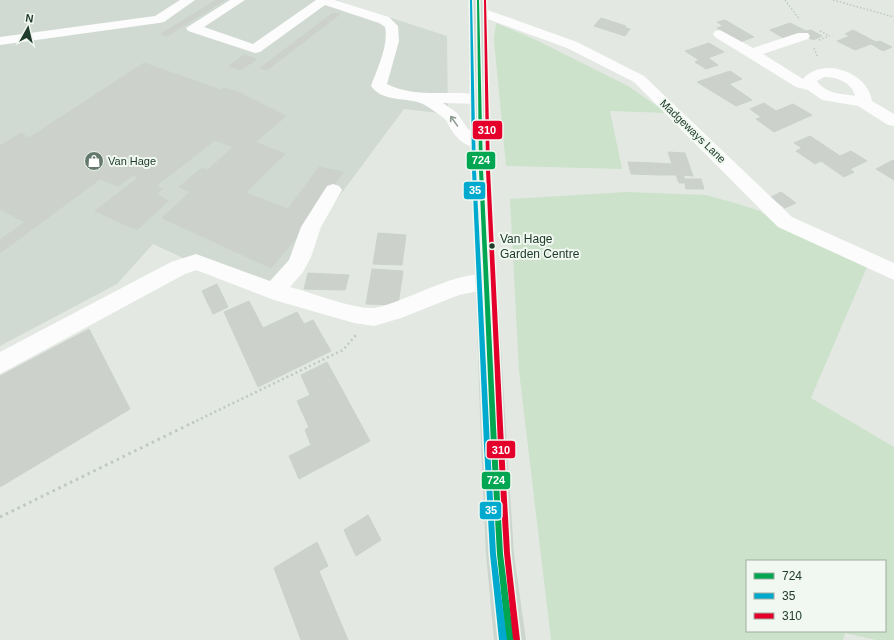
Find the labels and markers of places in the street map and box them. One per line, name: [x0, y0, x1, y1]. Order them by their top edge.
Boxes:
shop icon: Van Hage: [83, 150, 105, 172]
place label: Van Hage: [108, 155, 156, 167]
place label: Van Hage Garden Centre: [500, 232, 580, 261]
marker: Van Hage Garden Centre: [487, 241, 497, 251]

